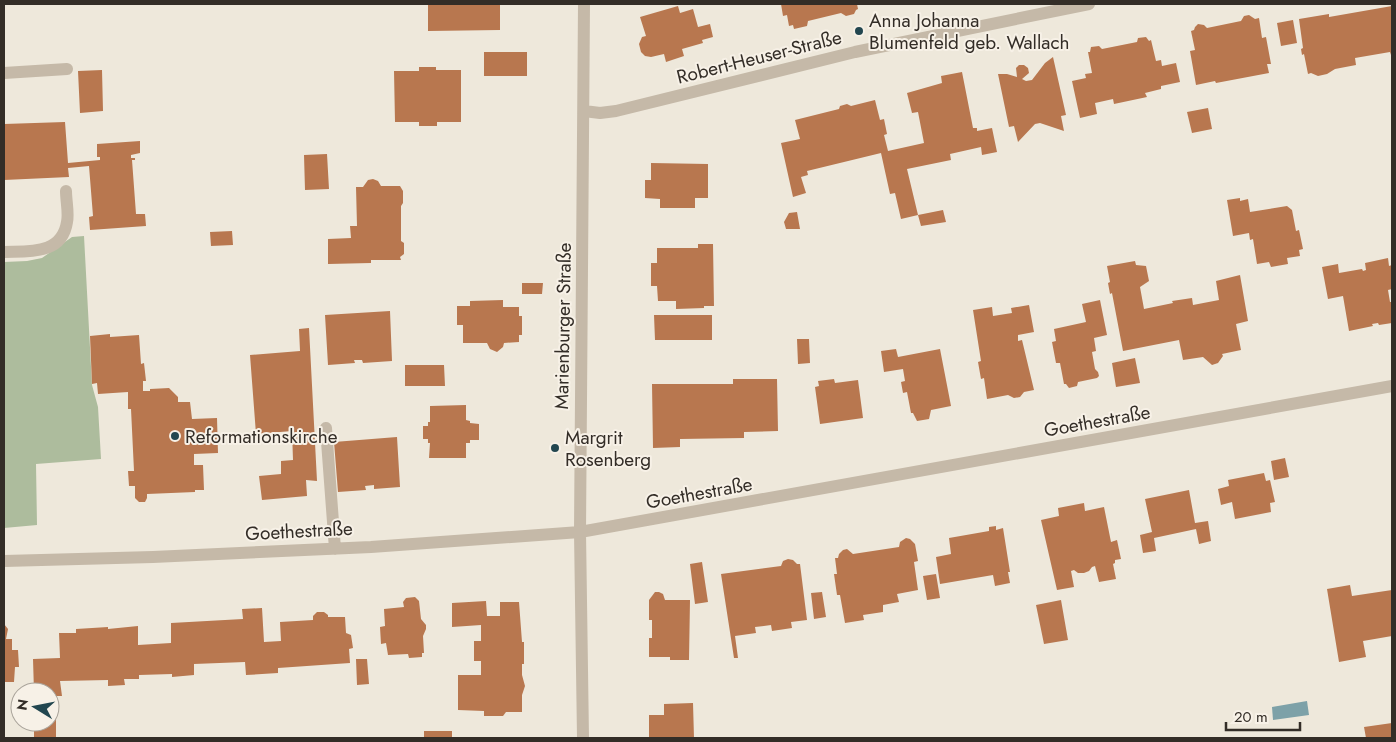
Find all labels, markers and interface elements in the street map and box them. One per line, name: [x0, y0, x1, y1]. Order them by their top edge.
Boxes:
place label: Anna Johanna Blumenfeld geb. Wallach: [869, 7, 1070, 56]
street label: Robert-Heuser-Straße: [674, 23, 845, 91]
marker: Anna Johanna Blumenfeld geb. Wallach: [853, 25, 865, 37]
street label: Marienburger Straße: [548, 242, 578, 410]
street label: Goethestraße: [1042, 398, 1153, 444]
place label: Reformationskirche: [185, 423, 338, 450]
place label: Margrit Rosenberg: [565, 424, 651, 473]
marker: Reformationskirche: [169, 430, 181, 442]
marker: Margrit Rosenberg: [549, 442, 561, 454]
street label: Goethestraße: [644, 470, 755, 516]
street label: Goethestraße: [245, 515, 354, 547]
north arrow: [10, 682, 60, 732]
text: N: [11, 698, 33, 712]
scale bar: [1226, 700, 1300, 732]
text: 20 m: [1234, 706, 1268, 728]

